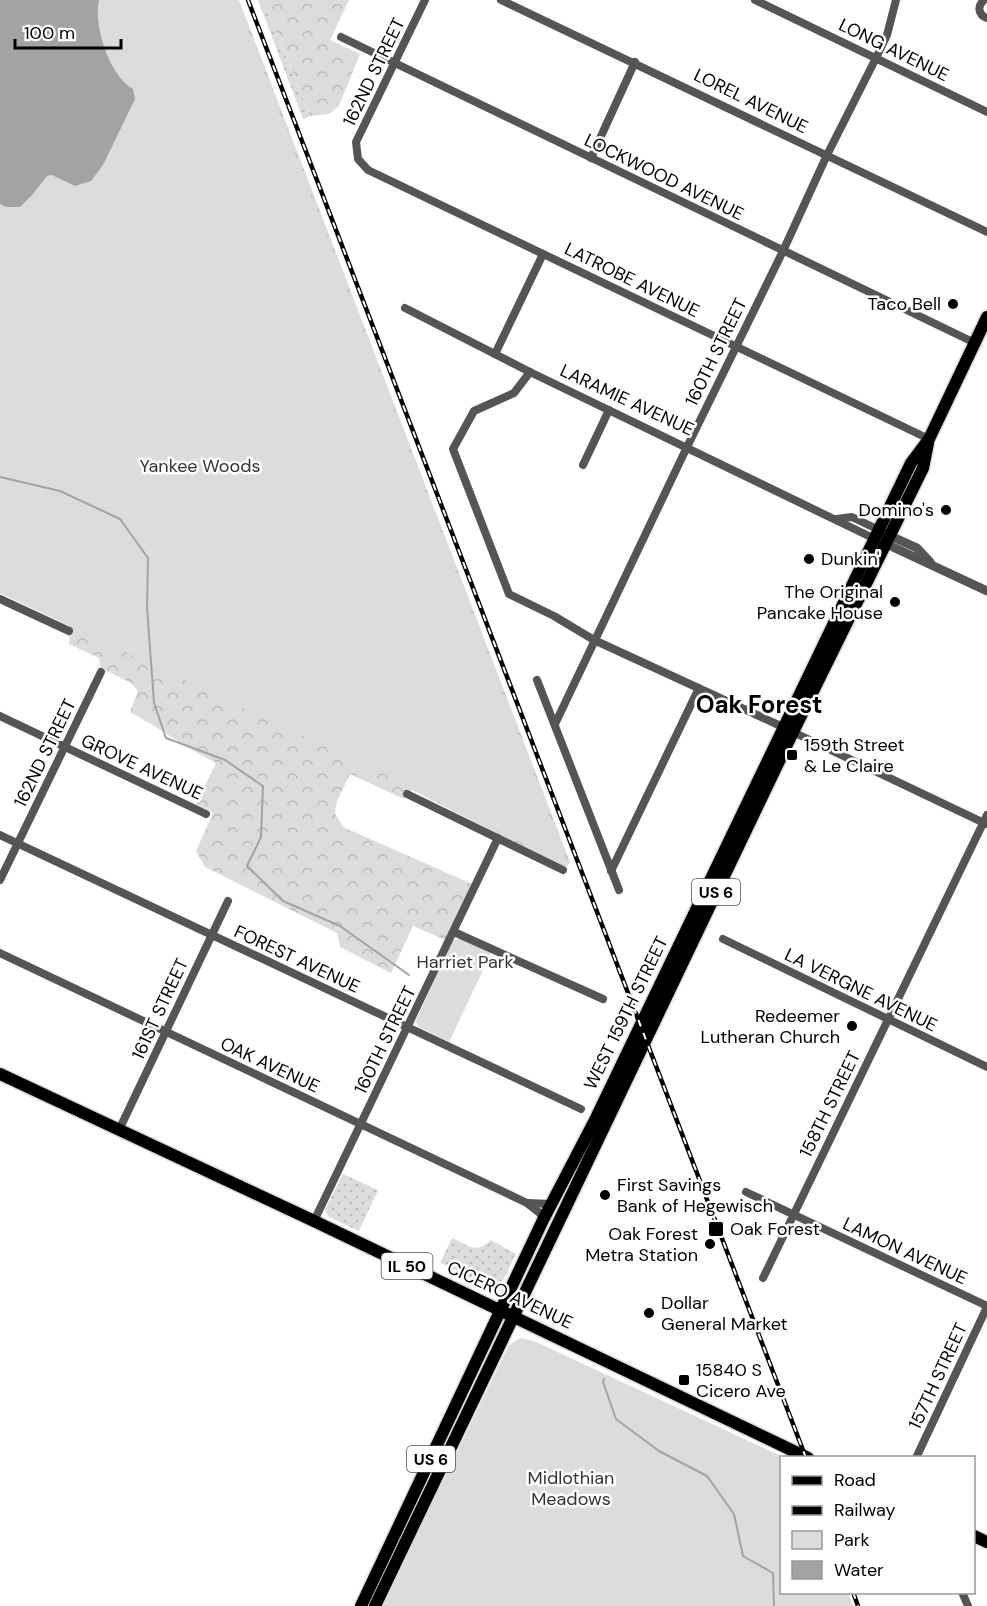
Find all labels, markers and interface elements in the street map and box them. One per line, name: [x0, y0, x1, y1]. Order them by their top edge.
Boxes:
scale bar: [15, 12, 122, 50]
street label: LONG AVENUE: [835, 13, 953, 87]
street label: 162ND STREET: [337, 14, 411, 130]
text: 100 m: [24, 21, 75, 45]
street label: LOREL AVENUE: [690, 63, 812, 139]
street label: LOCKWOOD AVENUE: [580, 128, 748, 226]
street label: LATROBE AVENUE: [561, 237, 703, 323]
place label: Taco Bell: [868, 292, 941, 316]
street label: 160TH STREET: [680, 294, 752, 410]
marker: Taco Bell: [946, 297, 960, 311]
street label: LARAMIE AVENUE: [556, 358, 698, 442]
park label: Yankee Woods: [139, 454, 261, 478]
place label: Domino's: [858, 498, 934, 522]
marker: Domino's: [939, 503, 953, 517]
place label: Dunkin': [821, 547, 880, 571]
marker: Dunkin': [802, 552, 816, 566]
place label: The Original Pancake House: [757, 580, 883, 625]
marker: The Original Pancake House: [888, 595, 902, 609]
district label: Oak Forest: [696, 689, 822, 720]
street label: 162ND STREET: [8, 695, 82, 811]
street label: GROVE AVENUE: [77, 728, 207, 806]
place label: 159th Street & Le Claire: [804, 733, 905, 778]
marker: 159th Street & Le Claire: [785, 748, 799, 762]
road number: US 6: [692, 879, 740, 905]
street label: FOREST AVENUE: [230, 919, 364, 999]
street label: WEST 159TH STREET: [578, 932, 674, 1094]
street label: LA VERGNE AVENUE: [781, 943, 941, 1037]
park label: Harriet Park: [416, 950, 514, 974]
street label: 161ST STREET: [126, 955, 194, 1063]
street label: 160TH STREET: [349, 982, 421, 1098]
place label: Redeemer Lutheran Church: [700, 1004, 840, 1049]
marker: Redeemer Lutheran Church: [845, 1019, 859, 1033]
street label: OAK AVENUE: [216, 1031, 324, 1099]
street label: 158TH STREET: [794, 1047, 866, 1161]
place label: First Savings Bank of Hegewisch: [617, 1173, 773, 1218]
marker: First Savings Bank of Hegewisch: [598, 1188, 612, 1202]
street label: LAMON AVENUE: [839, 1212, 971, 1290]
place label: Oak Forest: [730, 1217, 820, 1241]
marker: Oak Forest: [707, 1220, 725, 1238]
place label: Oak Forest Metra Station: [585, 1222, 698, 1267]
marker: Oak Forest Metra Station: [703, 1237, 717, 1251]
road number: IL 50: [382, 1253, 432, 1279]
street label: CICERO AVENUE: [443, 1255, 577, 1335]
place label: Dollar General Market: [661, 1291, 788, 1336]
marker: Dollar General Market: [642, 1306, 656, 1320]
street label: 157TH STREET: [903, 1319, 973, 1433]
place label: 15840 S Cicero Ave: [696, 1358, 786, 1403]
marker: 15840 S Cicero Ave: [677, 1373, 691, 1387]
road number: US 6: [407, 1446, 455, 1472]
legend: [780, 1456, 975, 1594]
park label: Midlothian Meadows: [528, 1466, 614, 1511]
text: Road: [834, 1468, 876, 1492]
text: Railway: [834, 1498, 896, 1522]
text: Park: [834, 1528, 870, 1552]
text: Water: [834, 1558, 884, 1582]

